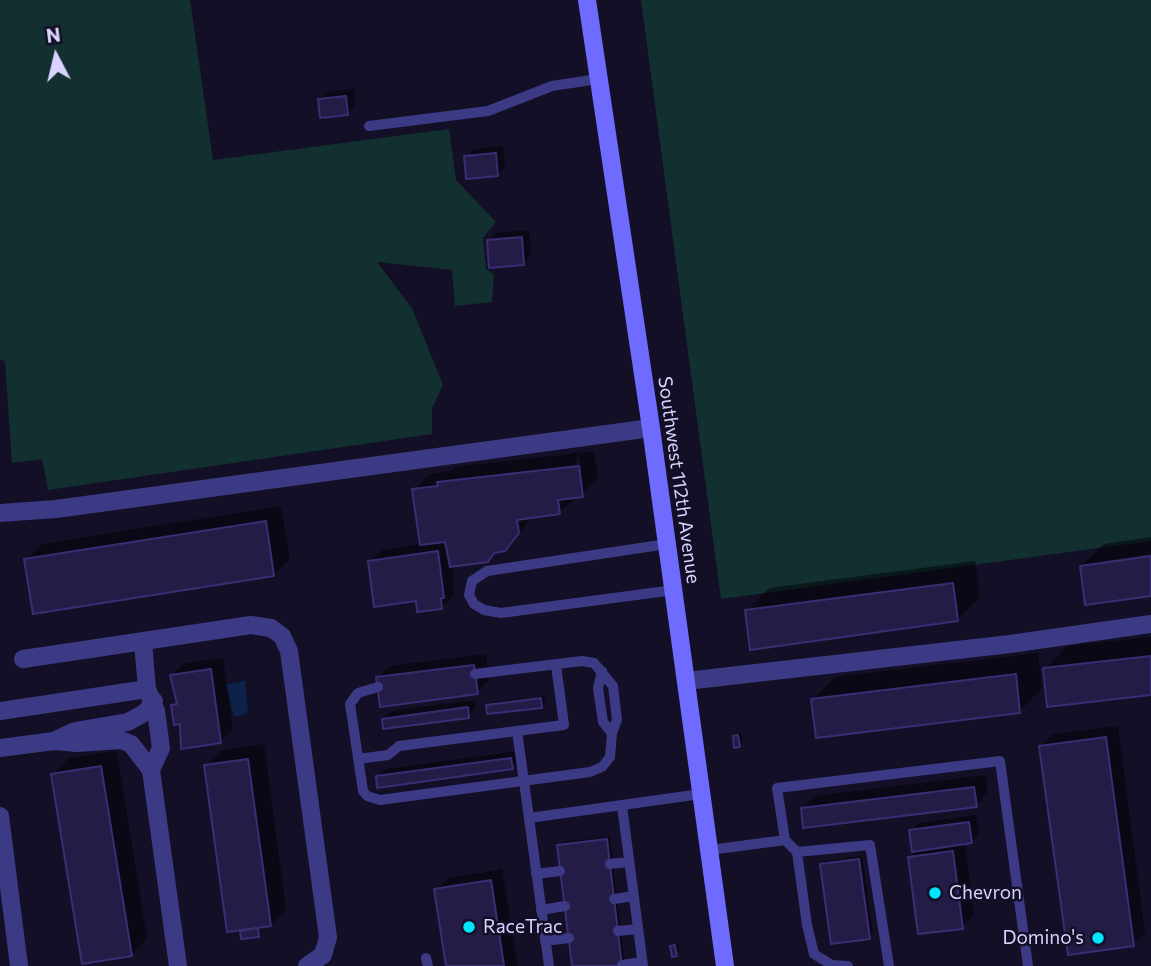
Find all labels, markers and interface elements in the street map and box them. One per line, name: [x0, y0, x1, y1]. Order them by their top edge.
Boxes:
north arrow: [21, 21, 91, 91]
text: N: [45, 22, 62, 47]
street label: Southwest 112th Avenue: [653, 375, 705, 585]
place label: Chevron: [949, 882, 1022, 904]
marker: Chevron: [927, 885, 943, 901]
place label: RaceTrac: [483, 916, 562, 938]
marker: RaceTrac: [461, 919, 477, 935]
place label: Domino's: [1002, 927, 1084, 949]
marker: Domino's: [1090, 930, 1106, 946]

